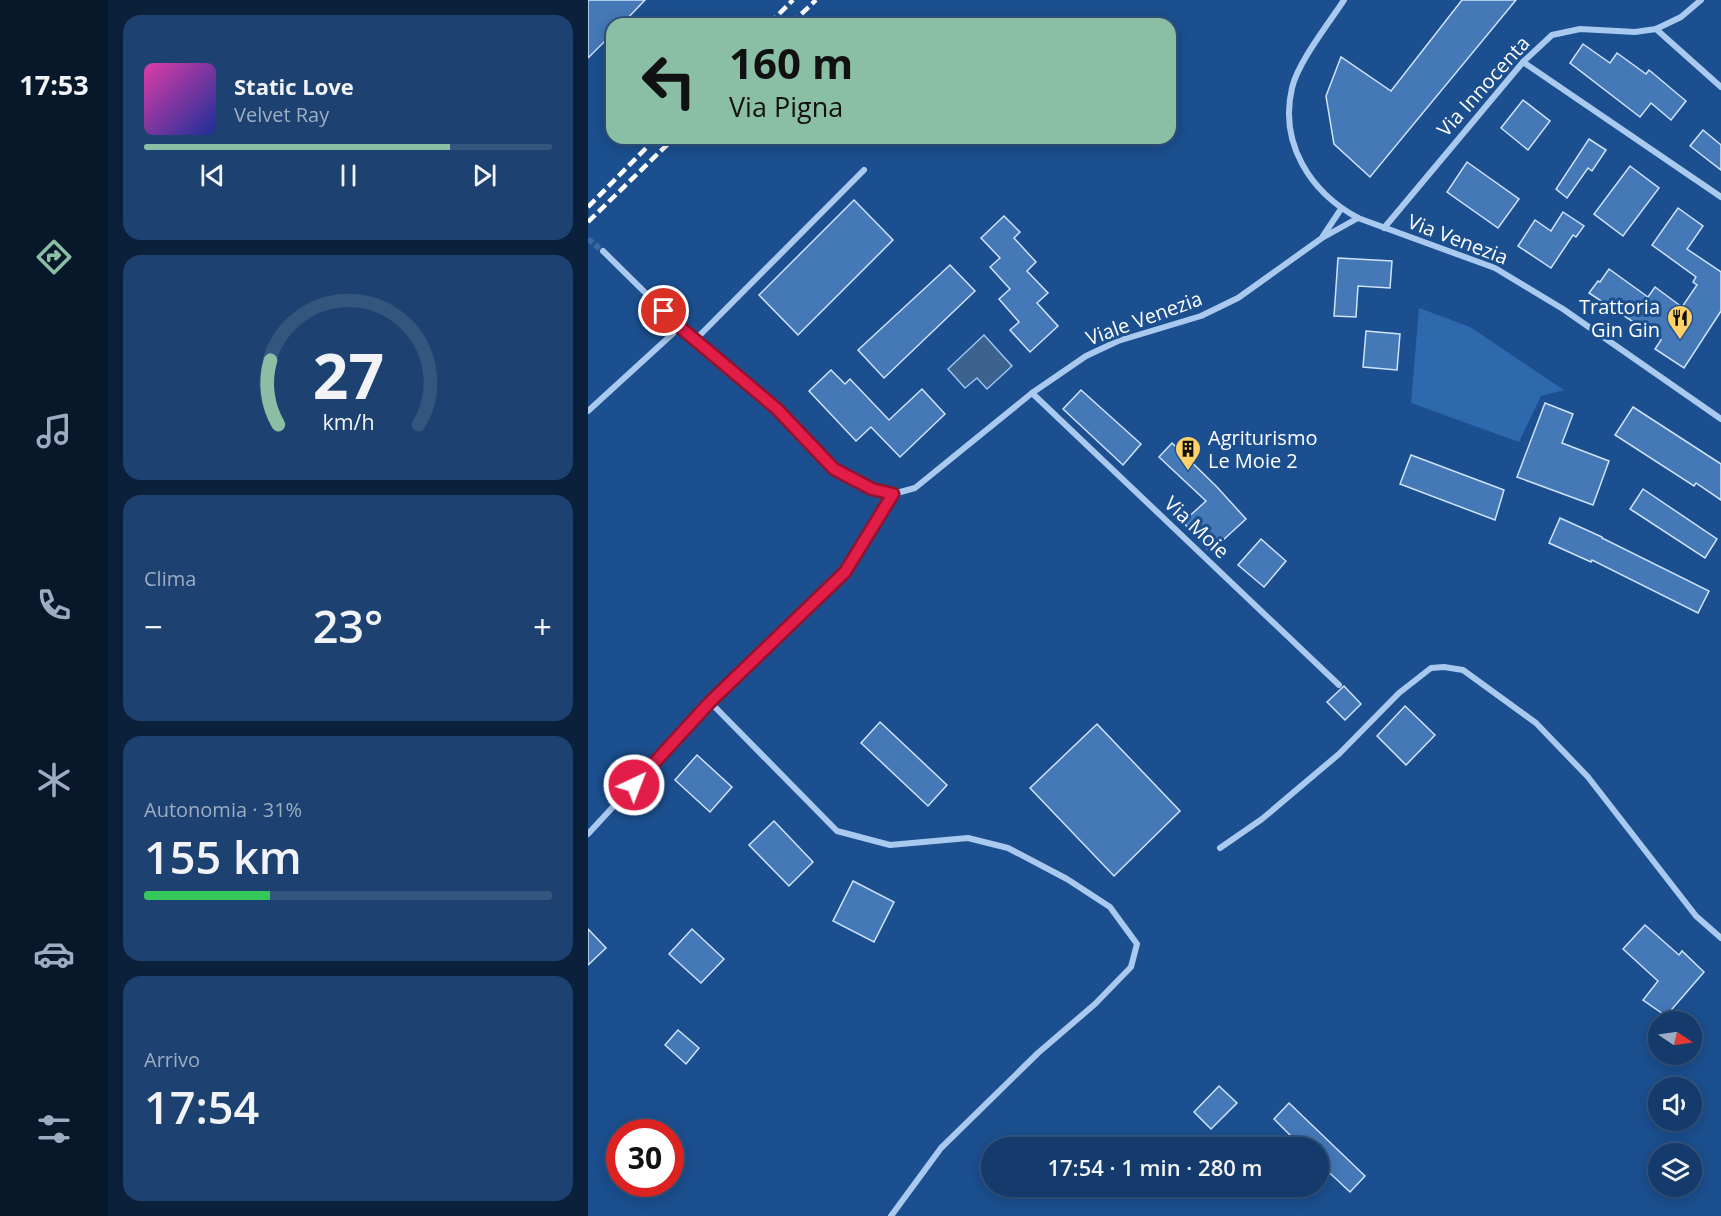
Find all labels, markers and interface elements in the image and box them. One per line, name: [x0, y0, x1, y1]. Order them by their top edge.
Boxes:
street label: Via Innocenta: [1431, 30, 1535, 142]
text: 160 m: [729, 34, 853, 91]
icon: left: [630, 42, 708, 120]
text: 17:53: [19, 66, 89, 103]
text: Static Love: [234, 71, 354, 101]
text: Via Pigna: [729, 88, 843, 125]
text: Velvet Ray: [234, 101, 329, 128]
icon: previous: [196, 159, 229, 192]
icon: pause: [332, 159, 365, 192]
icon: next: [468, 159, 501, 192]
street label: Via Venezia: [1404, 207, 1512, 271]
icon: directions: [33, 236, 75, 278]
street label: Viale Venezia: [1082, 284, 1206, 352]
pin: [638, 285, 689, 336]
place label: Trattoria Gin Gin: [1579, 293, 1660, 343]
icon: arrive: [647, 294, 680, 327]
restaurant icon: Trattoria Gin Gin: [1665, 303, 1695, 341]
text: 27: [312, 332, 384, 417]
text: km/h: [322, 407, 374, 436]
icon: music: [33, 410, 75, 452]
place label: Agriturismo Le Moie 2: [1208, 424, 1317, 474]
building icon: Agriturismo Le Moie 2: [1173, 434, 1203, 472]
street label: Via Moie: [1159, 490, 1235, 564]
text: Clima: [144, 565, 196, 592]
icon: phone: [33, 584, 75, 626]
text: 23°: [313, 595, 383, 656]
text: −: [144, 604, 163, 649]
text: +: [533, 604, 552, 649]
position arrow: [602, 753, 666, 817]
icon: climate: [33, 759, 75, 801]
text: Autonomia · 31%: [144, 796, 302, 823]
text: 155 km: [144, 826, 302, 887]
icon: car: [33, 933, 75, 975]
north arrow: [1648, 1011, 1702, 1065]
map controls: [1648, 1011, 1702, 1197]
text: Arrivo: [144, 1046, 200, 1073]
text: 17:54: [144, 1076, 259, 1137]
button: sound: [1648, 1077, 1702, 1131]
icon: filters: [33, 1108, 75, 1150]
speed limit sign: 30: [606, 1119, 684, 1197]
button: layers: [1648, 1143, 1702, 1197]
text: 17:54 · 1 min · 280 m: [1047, 1152, 1263, 1182]

